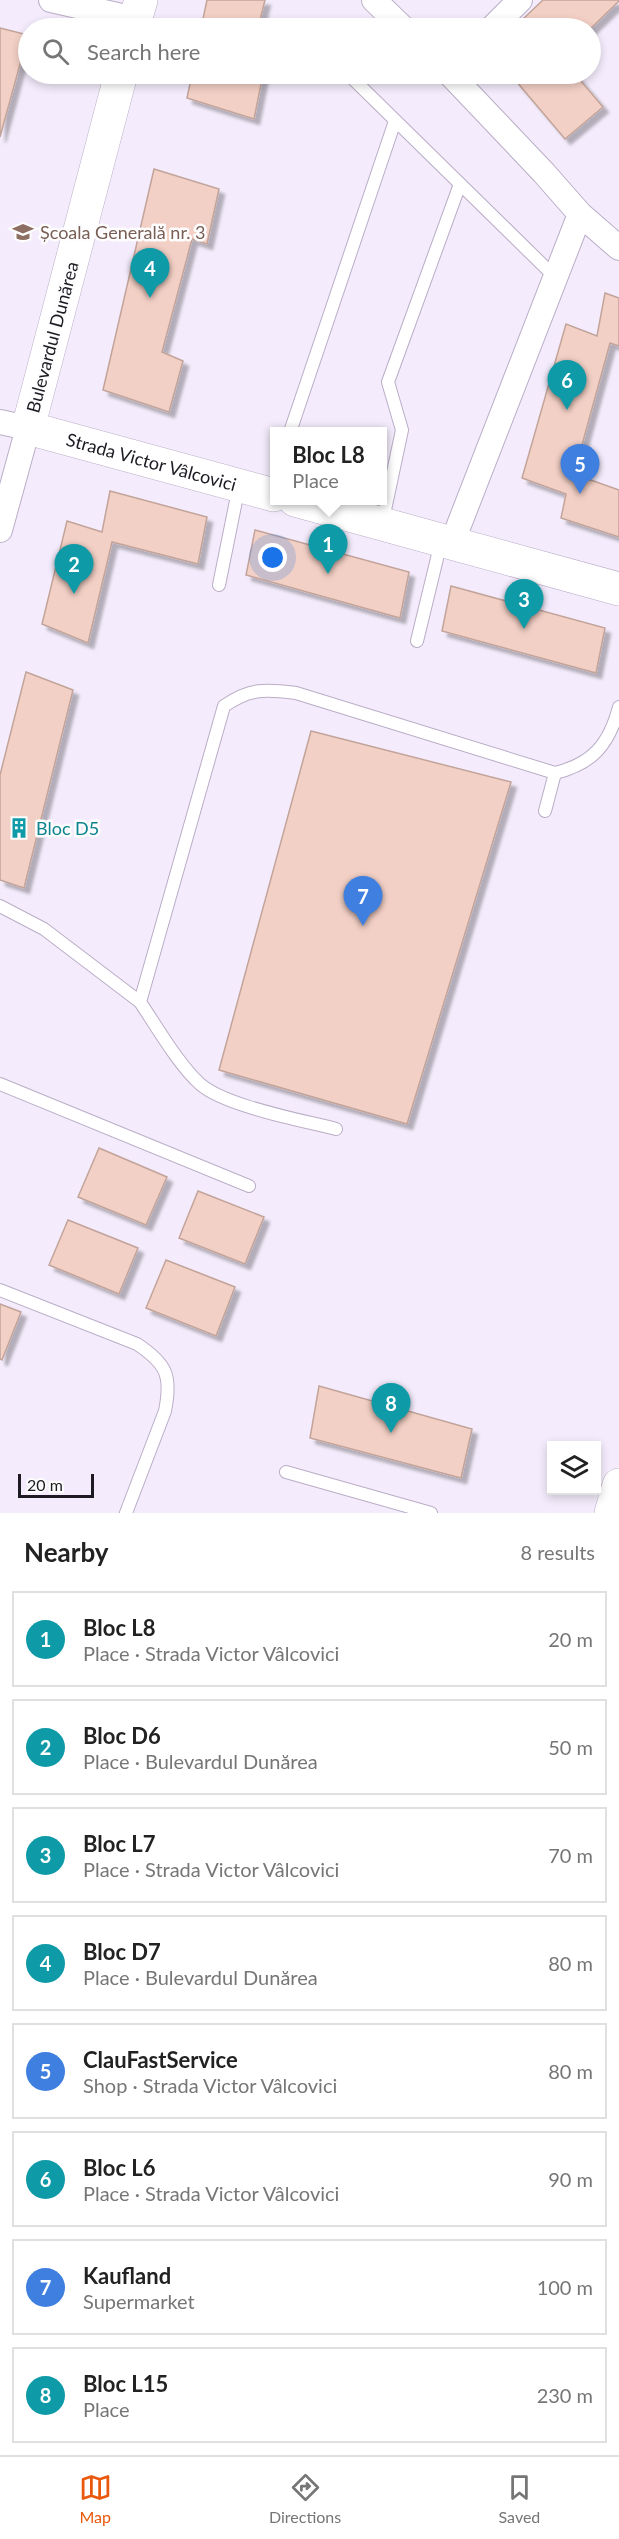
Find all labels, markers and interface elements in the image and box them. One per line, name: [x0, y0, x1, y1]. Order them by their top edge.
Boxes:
search box: [18, 18, 601, 84]
icon: search: [39, 35, 72, 68]
text: Search here: [87, 38, 200, 65]
school or university icon: Școala Generală nr. 3: [11, 220, 35, 244]
place label: Școala Generală nr. 3: [40, 221, 206, 243]
pin: 4: [130, 248, 170, 298]
street label: Bulevardul Dunărea: [21, 259, 83, 415]
pin: 6: [548, 360, 586, 410]
popup: [270, 427, 387, 505]
street label: Strada Victor Vâlcovici: [64, 428, 239, 495]
text: Bloc L8: [292, 441, 365, 468]
pin: 5: [560, 444, 600, 494]
text: Place: [292, 468, 339, 492]
pin: 1: [308, 524, 348, 574]
your location: [258, 543, 287, 572]
pin: 2: [54, 544, 94, 594]
pin: 3: [504, 580, 544, 629]
building icon: Bloc D5: [7, 816, 31, 840]
place label: Bloc D5: [36, 817, 99, 839]
pin: 7: [344, 876, 382, 926]
pin: 8: [372, 1384, 410, 1433]
map controls: [547, 1441, 601, 1495]
button: layers: [547, 1441, 601, 1495]
scale bar: [18, 1471, 94, 1498]
text: 20 m: [27, 1475, 63, 1494]
text: Nearby: [24, 1536, 109, 1568]
text: 8 results: [520, 1540, 595, 1564]
text: Bloc L8: [83, 1614, 156, 1641]
text: 1: [40, 1627, 51, 1651]
text: 20 m: [548, 1627, 593, 1651]
text: Place · Strada Victor Vâlcovici: [83, 1641, 339, 1665]
text: Bloc D6: [83, 1722, 161, 1749]
text: 2: [40, 1735, 51, 1759]
text: 50 m: [548, 1735, 593, 1759]
text: Place · Bulevardul Dunărea: [83, 1749, 318, 1773]
text: Bloc L7: [83, 1830, 156, 1857]
text: 3: [40, 1843, 51, 1867]
text: 70 m: [548, 1843, 593, 1867]
text: Place · Strada Victor Vâlcovici: [83, 1857, 339, 1881]
text: Bloc D7: [83, 1938, 161, 1965]
text: 4: [40, 1951, 51, 1975]
text: 80 m: [548, 1951, 593, 1975]
text: Place · Bulevardul Dunărea: [83, 1965, 318, 1989]
text: ClauFastService: [83, 2046, 238, 2073]
text: 5: [40, 2059, 51, 2083]
text: 80 m: [548, 2059, 593, 2083]
text: Shop · Strada Victor Vâlcovici: [83, 2073, 337, 2097]
text: Bloc L6: [83, 2154, 156, 2181]
text: 6: [40, 2167, 51, 2191]
text: 90 m: [548, 2167, 593, 2191]
text: Place · Strada Victor Vâlcovici: [83, 2181, 339, 2205]
text: Kaufland: [83, 2262, 171, 2289]
text: 7: [40, 2275, 51, 2299]
text: 100 m: [537, 2275, 593, 2299]
text: Supermarket: [83, 2289, 195, 2313]
text: Bloc L15: [83, 2370, 168, 2397]
text: 8: [40, 2383, 51, 2407]
text: 230 m: [537, 2383, 593, 2407]
text: Place: [83, 2397, 130, 2421]
tab: Map: [79, 2471, 112, 2526]
tab: Directions: [269, 2471, 341, 2526]
tab: Saved: [499, 2471, 540, 2526]

